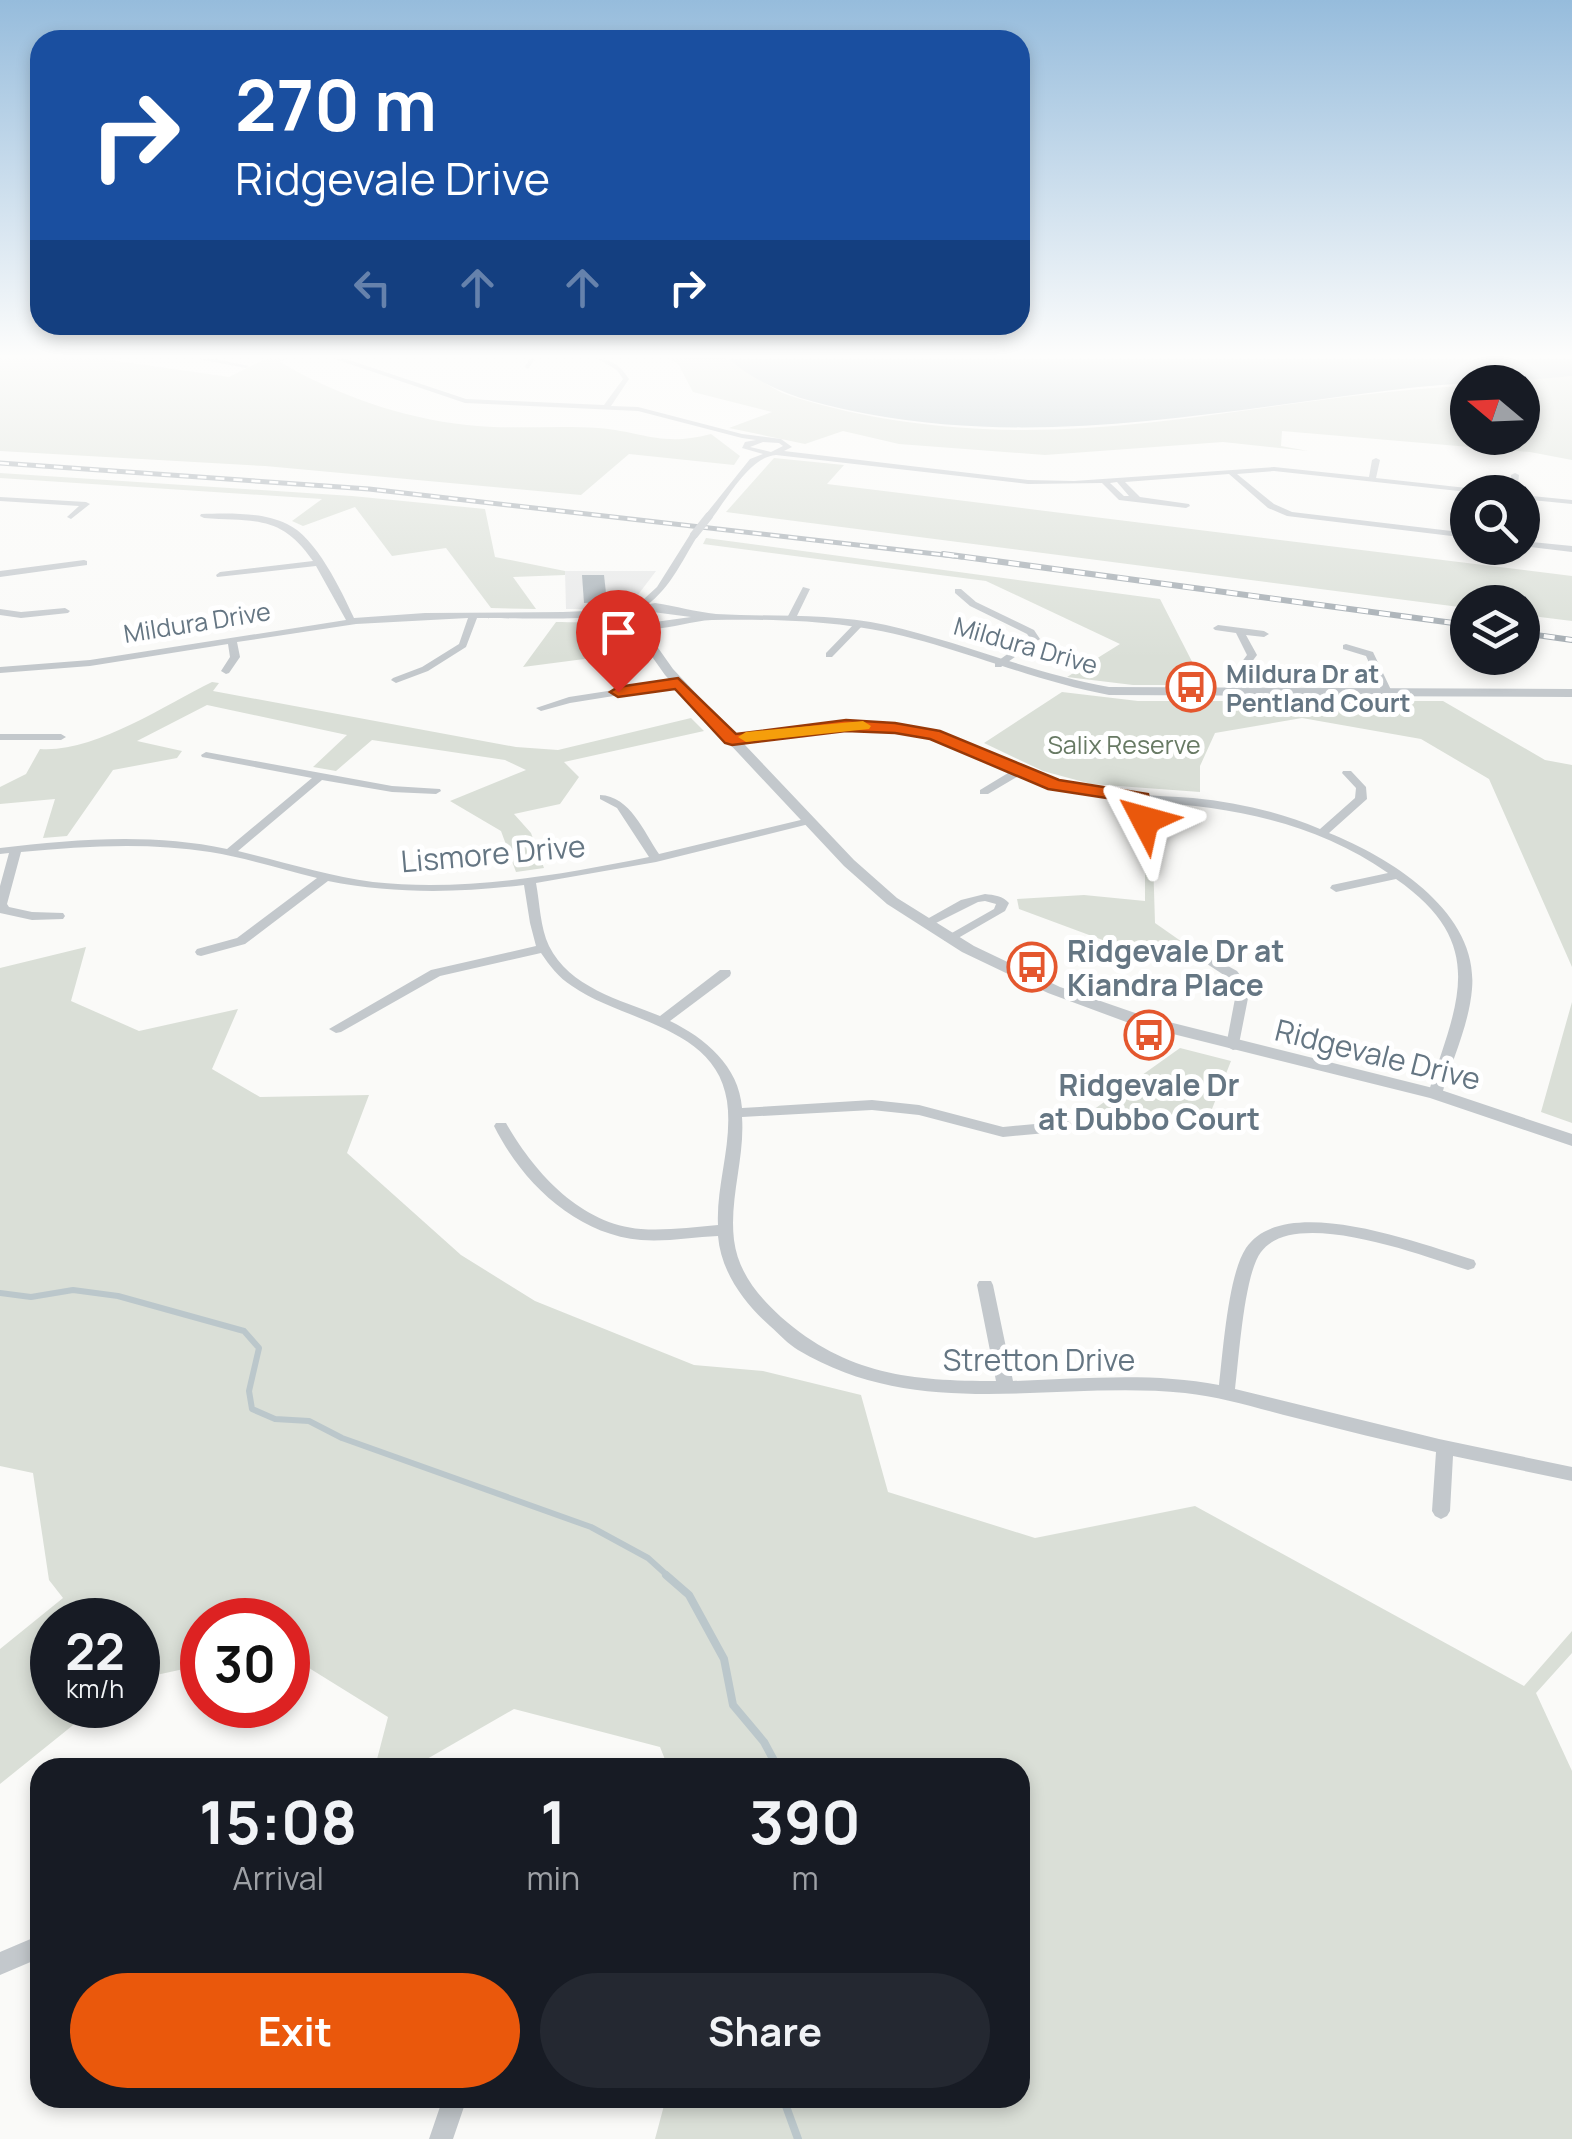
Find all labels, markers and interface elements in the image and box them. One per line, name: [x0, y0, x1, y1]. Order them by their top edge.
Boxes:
text: 270 m: [235, 56, 437, 152]
icon: right: [70, 70, 200, 200]
text: Ridgevale Drive: [235, 147, 550, 209]
icon: left: [345, 260, 400, 315]
icon: ahead: [450, 260, 505, 315]
icon: ahead: [555, 260, 610, 315]
icon: right: [660, 260, 715, 315]
north arrow: [1450, 365, 1540, 455]
map controls: [1450, 365, 1540, 675]
button: search: [1450, 475, 1540, 565]
button: layers: [1450, 585, 1540, 675]
pin: [576, 590, 661, 693]
street label: Mildura Drive: [121, 593, 273, 651]
icon: arrive: [591, 605, 646, 660]
street label: Mildura Drive: [950, 608, 1102, 682]
place label: Mildura Dr at Pentland Court: [1226, 656, 1411, 720]
bus stop icon: Mildura Dr at Pentland Court: [1165, 661, 1217, 713]
park label: Salix Reserve: [1047, 727, 1201, 762]
position arrow: [1093, 768, 1197, 872]
street label: Lismore Drive: [399, 825, 587, 881]
place label: Ridgevale Dr at Kiandra Place: [1067, 930, 1284, 1005]
bus stop icon: Ridgevale Dr at Kiandra Place: [1006, 941, 1058, 993]
bus stop icon: Ridgevale Dr at Dubbo Court: [1123, 1009, 1175, 1061]
street label: Ridgevale Drive: [1271, 1009, 1485, 1099]
place label: Ridgevale Dr at Dubbo Court: [1038, 1064, 1260, 1139]
street label: Stretton Drive: [943, 1339, 1135, 1380]
speed limit sign: 30: [180, 1598, 310, 1728]
text: 22: [65, 1617, 125, 1685]
text: km/h: [66, 1671, 124, 1706]
text: 15:08: [199, 1780, 357, 1862]
text: 1: [540, 1780, 566, 1862]
text: 390: [749, 1780, 861, 1862]
text: Arrival: [233, 1856, 324, 1900]
text: min: [526, 1856, 580, 1900]
text: m: [791, 1856, 819, 1900]
button: Exit: [70, 1973, 520, 2088]
button: Share: [540, 1973, 990, 2088]

